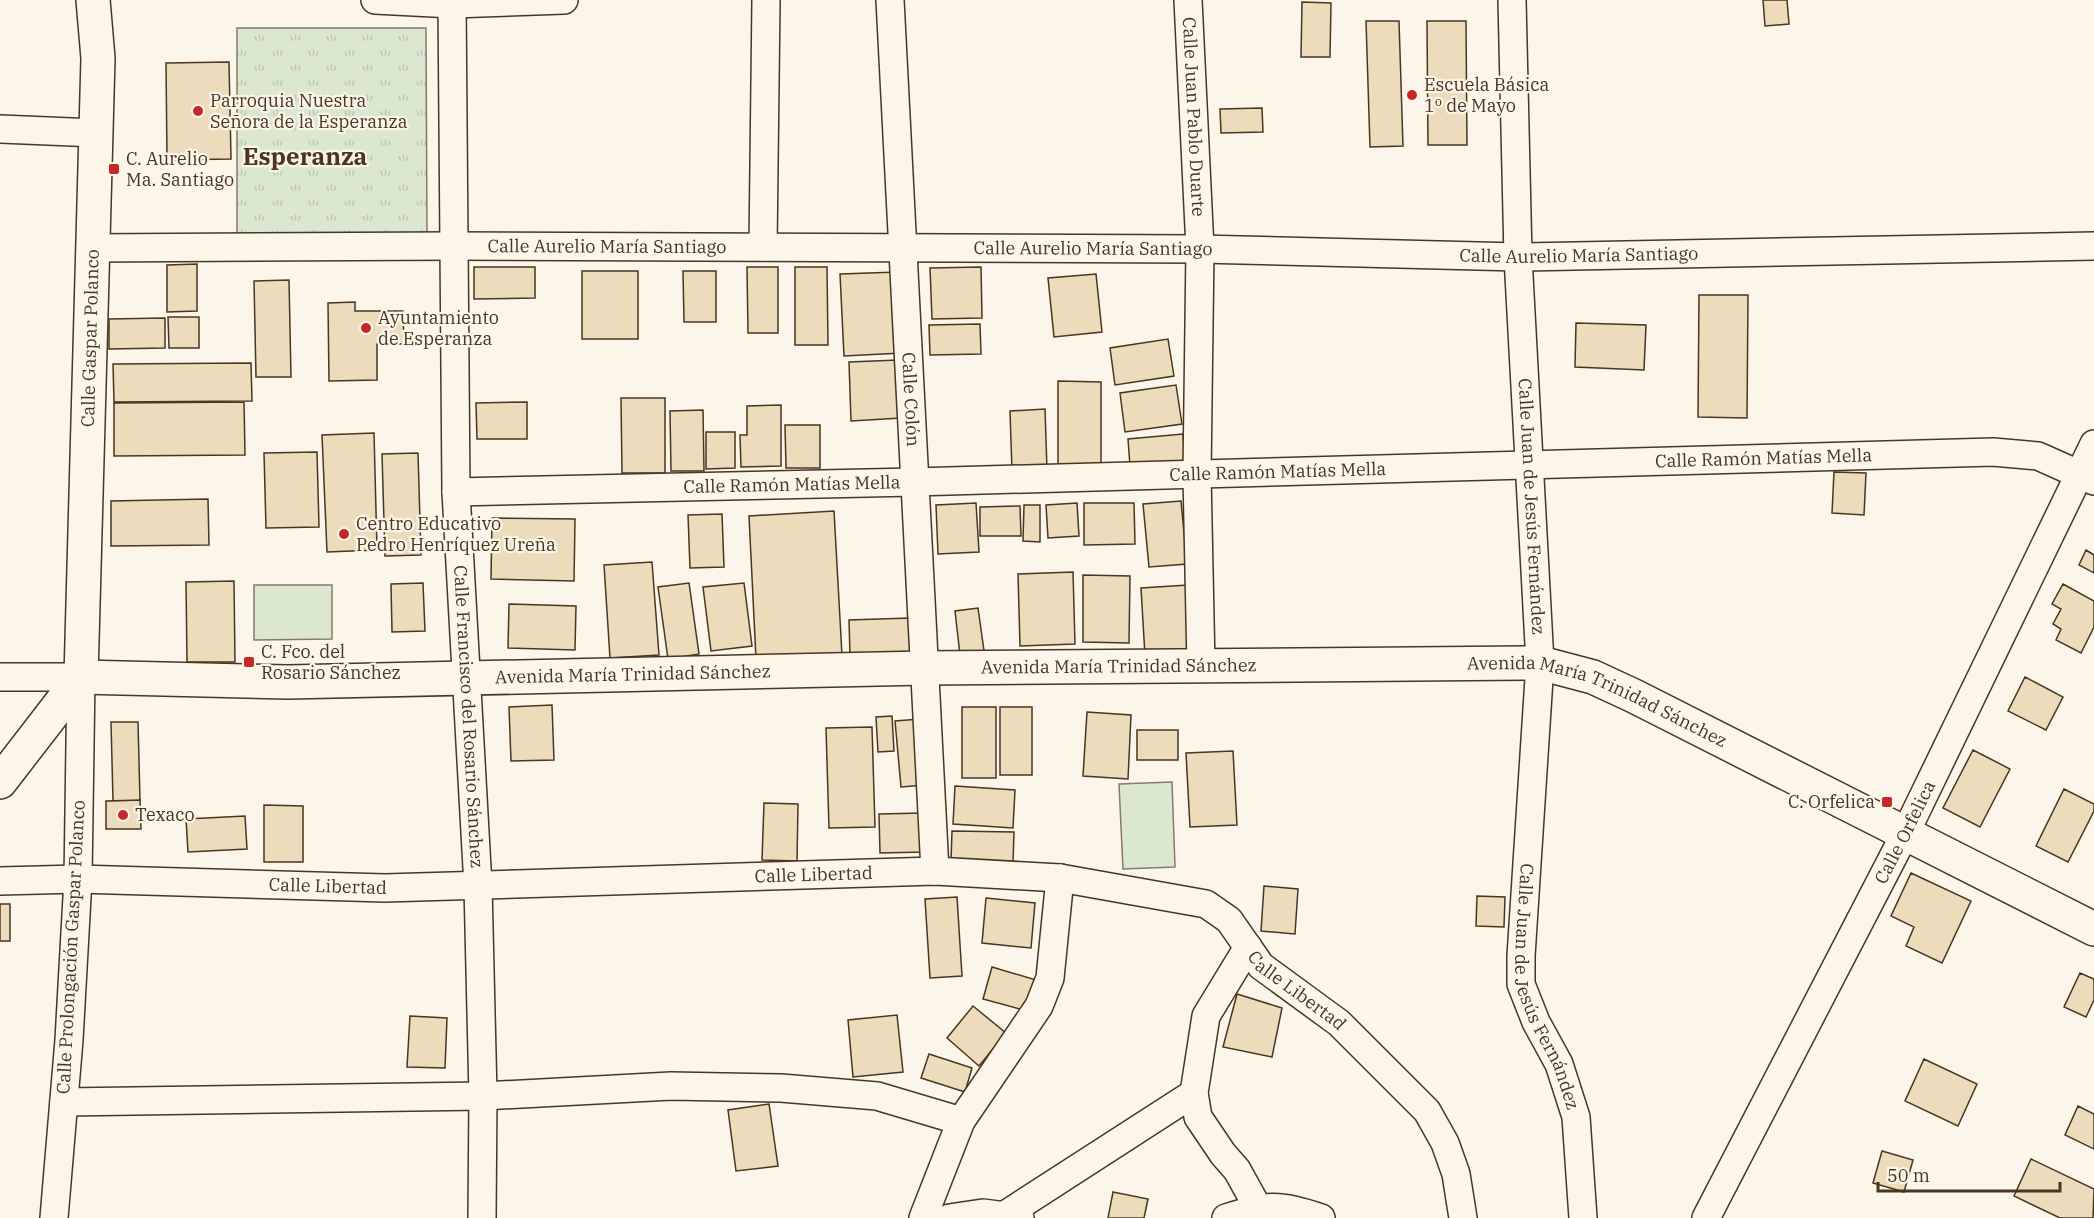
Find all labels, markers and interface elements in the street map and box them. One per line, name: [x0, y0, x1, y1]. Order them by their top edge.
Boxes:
street label: Calle Juan Pablo Duarte: [1178, 16, 1210, 217]
place label: Escuela Básica 1º de Mayo: [1424, 73, 1549, 117]
marker: Escuela Básica 1º de Mayo: [1405, 88, 1419, 102]
place label: Parroquia Nuestra Señora de la Esperanza: [210, 89, 408, 133]
marker: Parroquia Nuestra Señora de la Esperanza: [191, 104, 205, 118]
district label: Esperanza: [243, 140, 367, 172]
place label: C. Aurelio Ma. Santiago: [126, 147, 234, 191]
marker: C. Aurelio Ma. Santiago: [107, 162, 121, 176]
street label: Calle Aurelio María Santiago: [487, 234, 727, 258]
street label: Calle Aurelio María Santiago: [973, 236, 1213, 260]
street label: Calle Aurelio María Santiago: [1459, 242, 1699, 268]
street label: Calle Gaspar Polanco: [76, 249, 104, 427]
place label: Ayuntamiento de Esperanza: [378, 306, 499, 350]
marker: Ayuntamiento de Esperanza: [359, 321, 373, 335]
street label: Calle Colón: [897, 352, 925, 447]
street label: Calle Juan de Jesús Fernández: [1514, 378, 1550, 635]
street label: Calle Ramón Matías Mella: [1655, 443, 1873, 472]
street label: Calle Ramón Matías Mella: [1169, 457, 1387, 486]
street label: Calle Ramón Matías Mella: [683, 470, 901, 498]
place label: Centro Educativo Pedro Henríquez Ureña: [356, 512, 556, 556]
marker: Centro Educativo Pedro Henríquez Ureña: [337, 527, 351, 541]
street label: Calle Francisco del Rosario Sánchez: [449, 565, 489, 869]
place label: C. Fco. del Rosario Sánchez: [261, 640, 401, 684]
street label: Avenida María Trinidad Sánchez: [1467, 651, 1731, 752]
street label: Avenida María Trinidad Sánchez: [981, 653, 1257, 679]
marker: C. Fco. del Rosario Sánchez: [242, 655, 256, 669]
street label: Avenida María Trinidad Sánchez: [495, 659, 771, 688]
street label: Calle Orfelica: [1869, 776, 1940, 888]
place label: C. Orfelica: [1788, 790, 1875, 813]
marker: C. Orfelica: [1880, 795, 1894, 809]
street label: Calle Prolongación Gaspar Polanco: [51, 799, 90, 1095]
place label: Texaco: [135, 803, 195, 826]
marker: Texaco: [116, 808, 130, 822]
street label: Calle Libertad: [754, 861, 873, 888]
street label: Calle Juan de Jesús Fernández: [1510, 863, 1585, 1113]
street label: Calle Libertad: [268, 873, 387, 899]
street label: Calle Libertad: [1243, 946, 1351, 1035]
scale bar: [1878, 1155, 2060, 1193]
text: 50 m: [1887, 1164, 1930, 1187]

